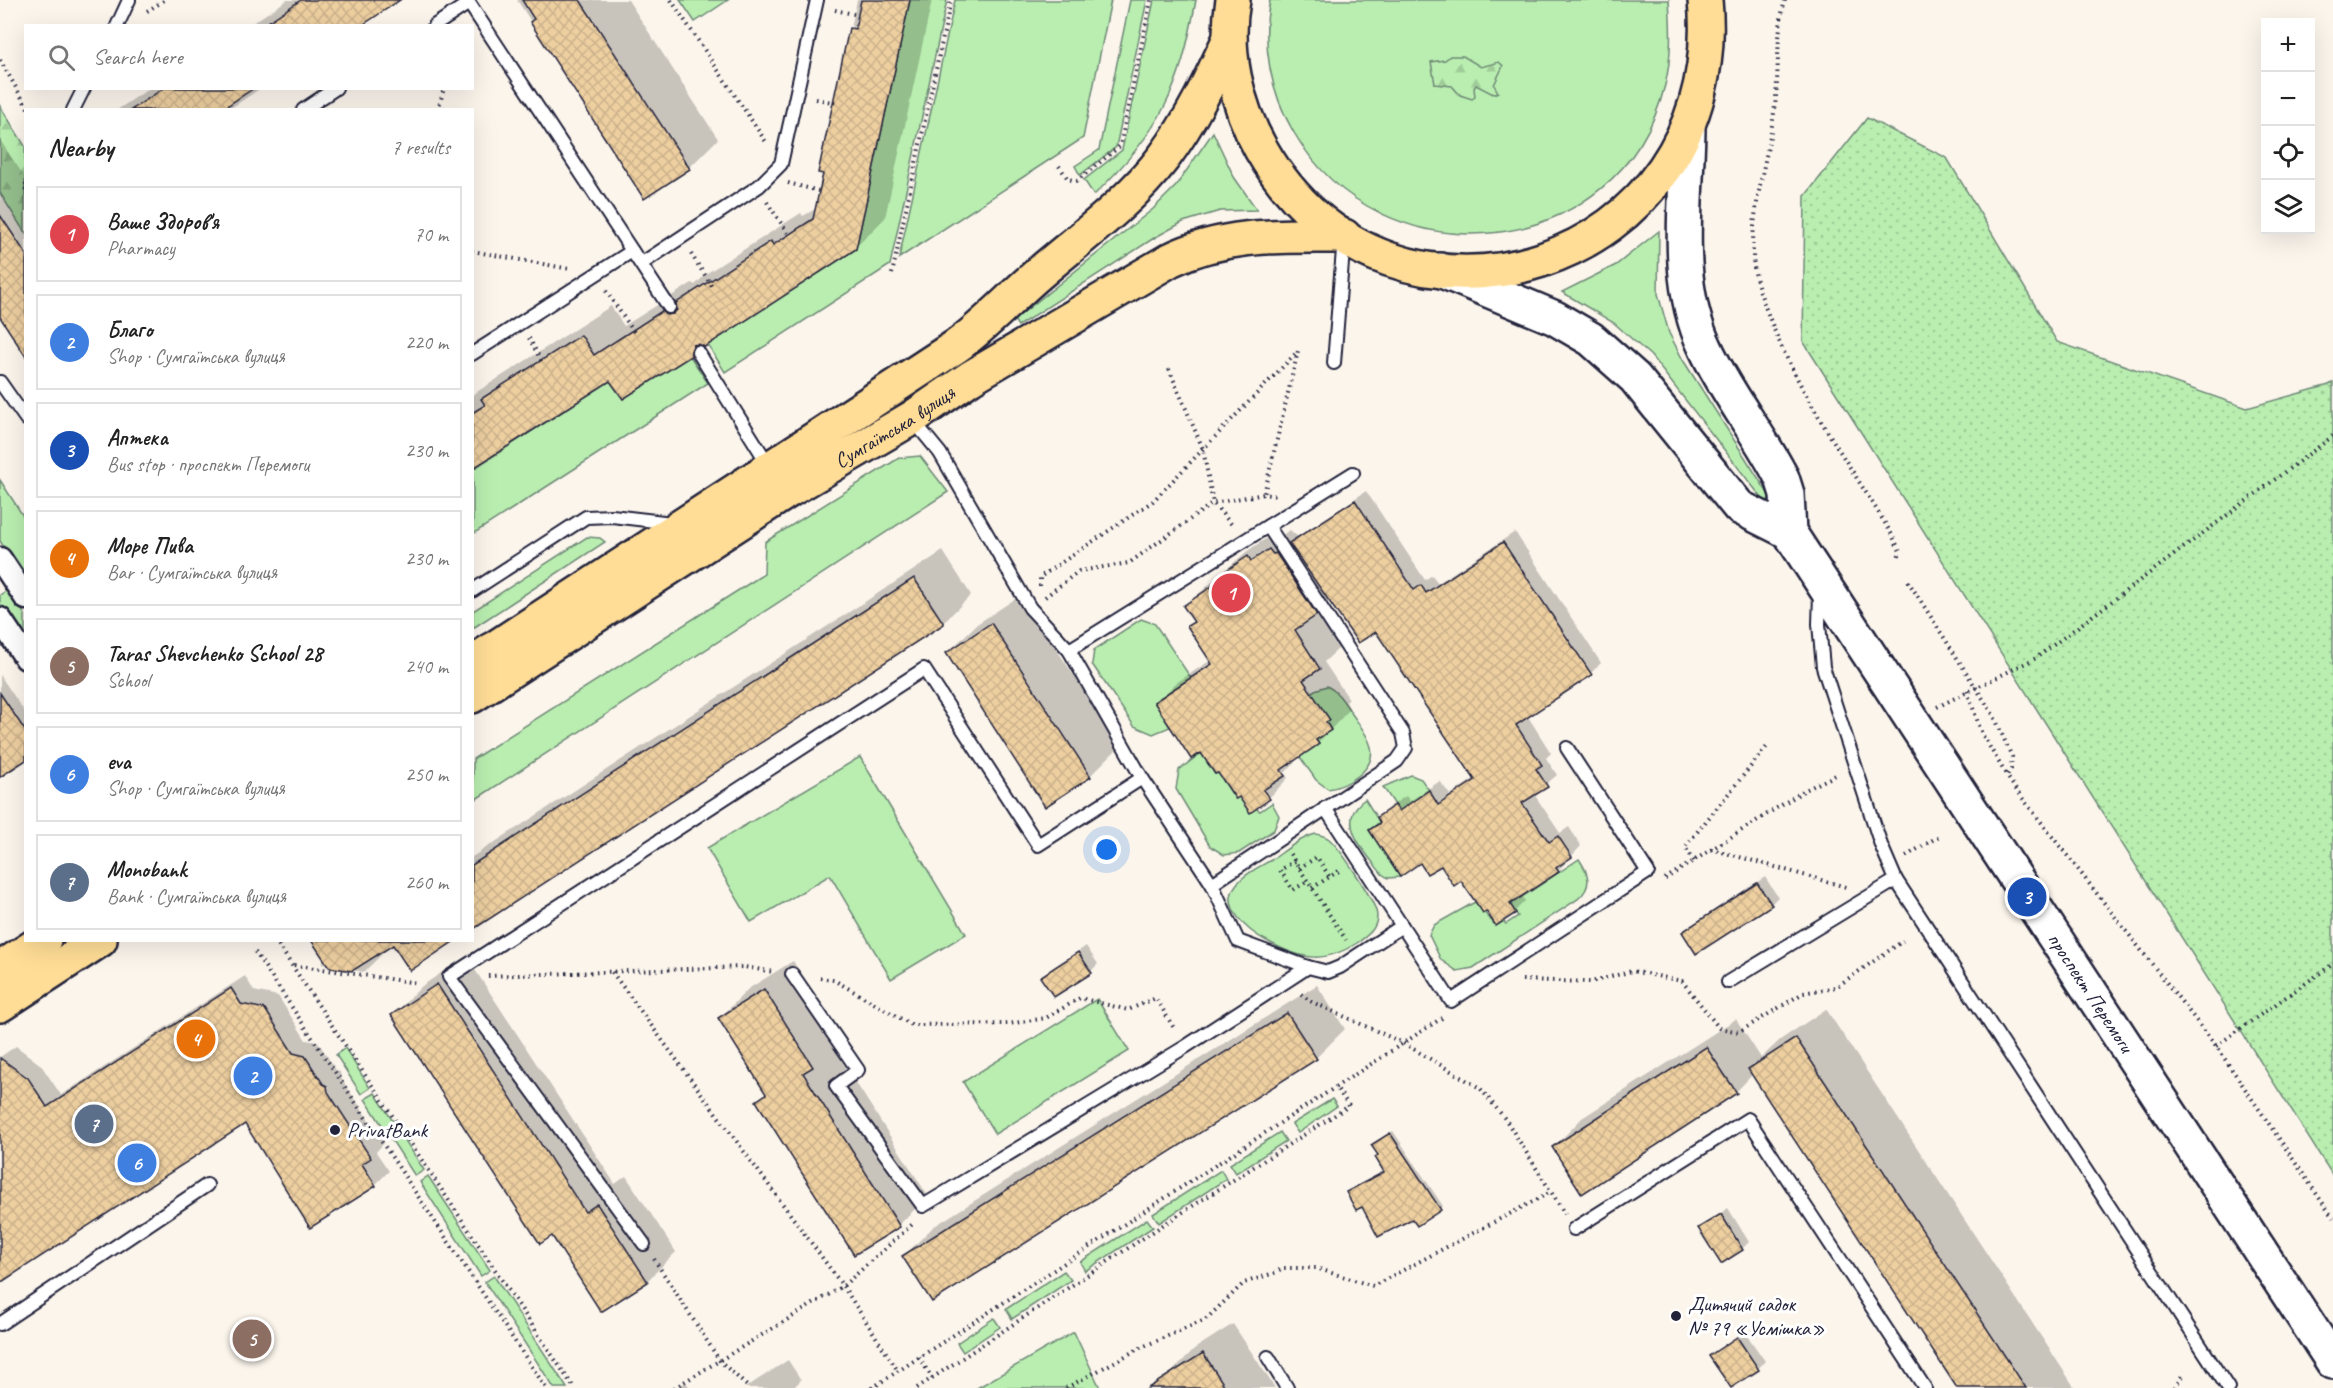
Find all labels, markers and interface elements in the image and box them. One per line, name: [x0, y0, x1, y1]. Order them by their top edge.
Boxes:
map controls: [2261, 18, 2315, 234]
button: +: [2261, 18, 2315, 72]
search box: [24, 24, 474, 90]
icon: search: [45, 41, 78, 74]
text: Search here: [93, 43, 183, 71]
button: −: [2261, 72, 2315, 126]
button: locate: [2261, 126, 2315, 180]
text: Nearby: [48, 131, 113, 164]
text: 7 results: [391, 135, 450, 160]
button: layers: [2261, 180, 2315, 234]
text: Ваше Здоров'я: [107, 208, 219, 236]
text: 1: [65, 222, 74, 247]
text: 70 m: [414, 222, 448, 247]
text: Pharmacy: [107, 236, 175, 261]
text: Благо: [107, 316, 153, 344]
text: 2: [65, 330, 74, 355]
text: 220 m: [405, 330, 448, 355]
text: Shop · Сумгаїтська вулиця: [107, 344, 285, 369]
street label: Сумгаїтська вулиця: [830, 379, 961, 474]
text: Аптека: [107, 424, 168, 452]
text: 3: [65, 438, 74, 463]
text: 230 m: [405, 438, 448, 463]
text: Bus stop · проспект Перемоги: [107, 452, 309, 477]
text: Море Пива: [107, 532, 193, 560]
text: 4: [65, 546, 74, 571]
text: 230 m: [405, 546, 448, 571]
text: Bar · Сумгаїтська вулиця: [107, 560, 277, 585]
pin: 1: [1212, 570, 1250, 616]
text: Taras Shevchenko School 28: [107, 640, 322, 668]
text: 5: [65, 654, 74, 679]
text: 240 m: [405, 654, 448, 679]
text: School: [107, 668, 150, 693]
text: eva: [107, 748, 131, 776]
text: 6: [65, 762, 74, 787]
text: 250 m: [405, 762, 448, 787]
text: Shop · Сумгаїтська вулиця: [107, 776, 285, 801]
your location: [1092, 835, 1121, 864]
text: Monobank: [107, 856, 186, 884]
text: 7: [65, 870, 74, 895]
text: 260 m: [405, 870, 448, 895]
pin: 3: [2008, 874, 2046, 920]
text: Bank · Сумгаїтська вулиця: [107, 884, 286, 909]
street label: проспект Перемоги: [2042, 927, 2141, 1059]
pin: 4: [176, 1016, 216, 1062]
pin: 2: [234, 1054, 272, 1098]
pin: 7: [74, 1102, 113, 1146]
place label: PrivatBank: [347, 1117, 428, 1143]
marker: PrivatBank: [328, 1123, 342, 1137]
pin: 6: [118, 1140, 156, 1186]
place label: Дитячий садок № 79 «Усмішка»: [1688, 1291, 1825, 1341]
marker: Дитячий садок № 79 «Усмішка»: [1669, 1309, 1683, 1323]
pin: 5: [232, 1316, 272, 1362]

